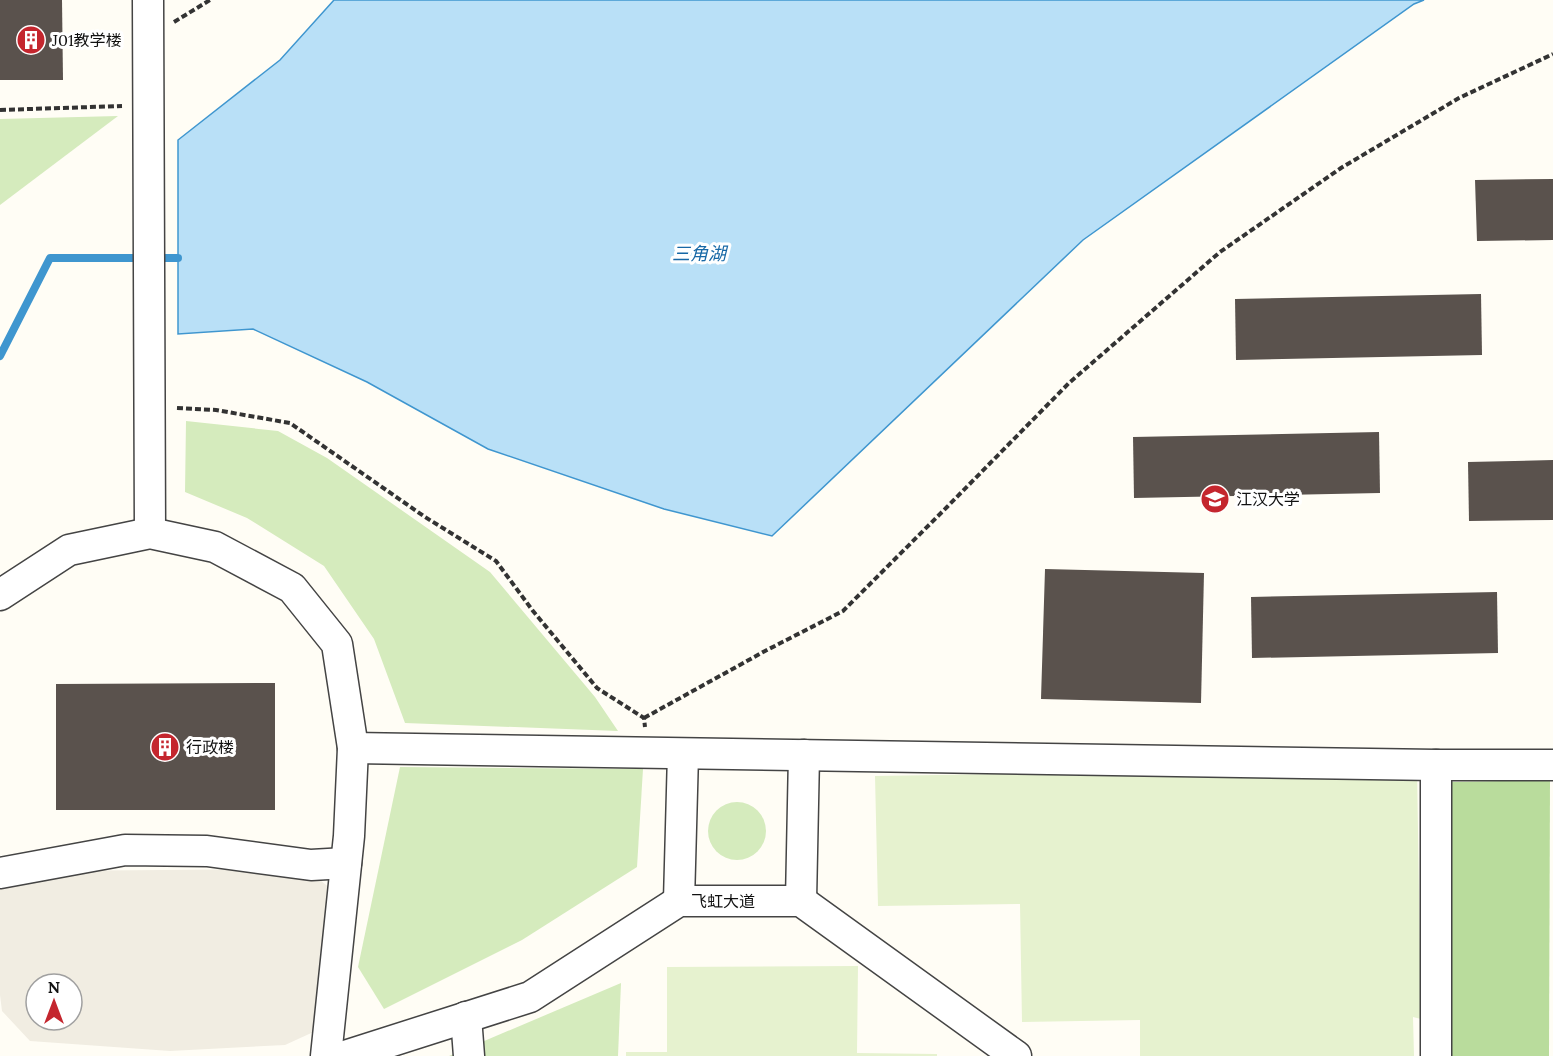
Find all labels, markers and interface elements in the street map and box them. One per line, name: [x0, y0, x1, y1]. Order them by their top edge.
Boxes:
building icon: J01教学楼: [15, 24, 47, 56]
place label: J01教学楼: [51, 30, 122, 50]
water label: 三角湖: [672, 242, 729, 265]
school or university icon: 江汉大学: [1199, 483, 1231, 515]
place label: 江汉大学: [1236, 489, 1300, 509]
building icon: 行政楼: [149, 731, 181, 763]
place label: 行政楼: [186, 737, 234, 757]
street label: 飞虹大道: [691, 891, 755, 911]
north arrow: [24, 972, 84, 1032]
text: N: [48, 977, 60, 997]

